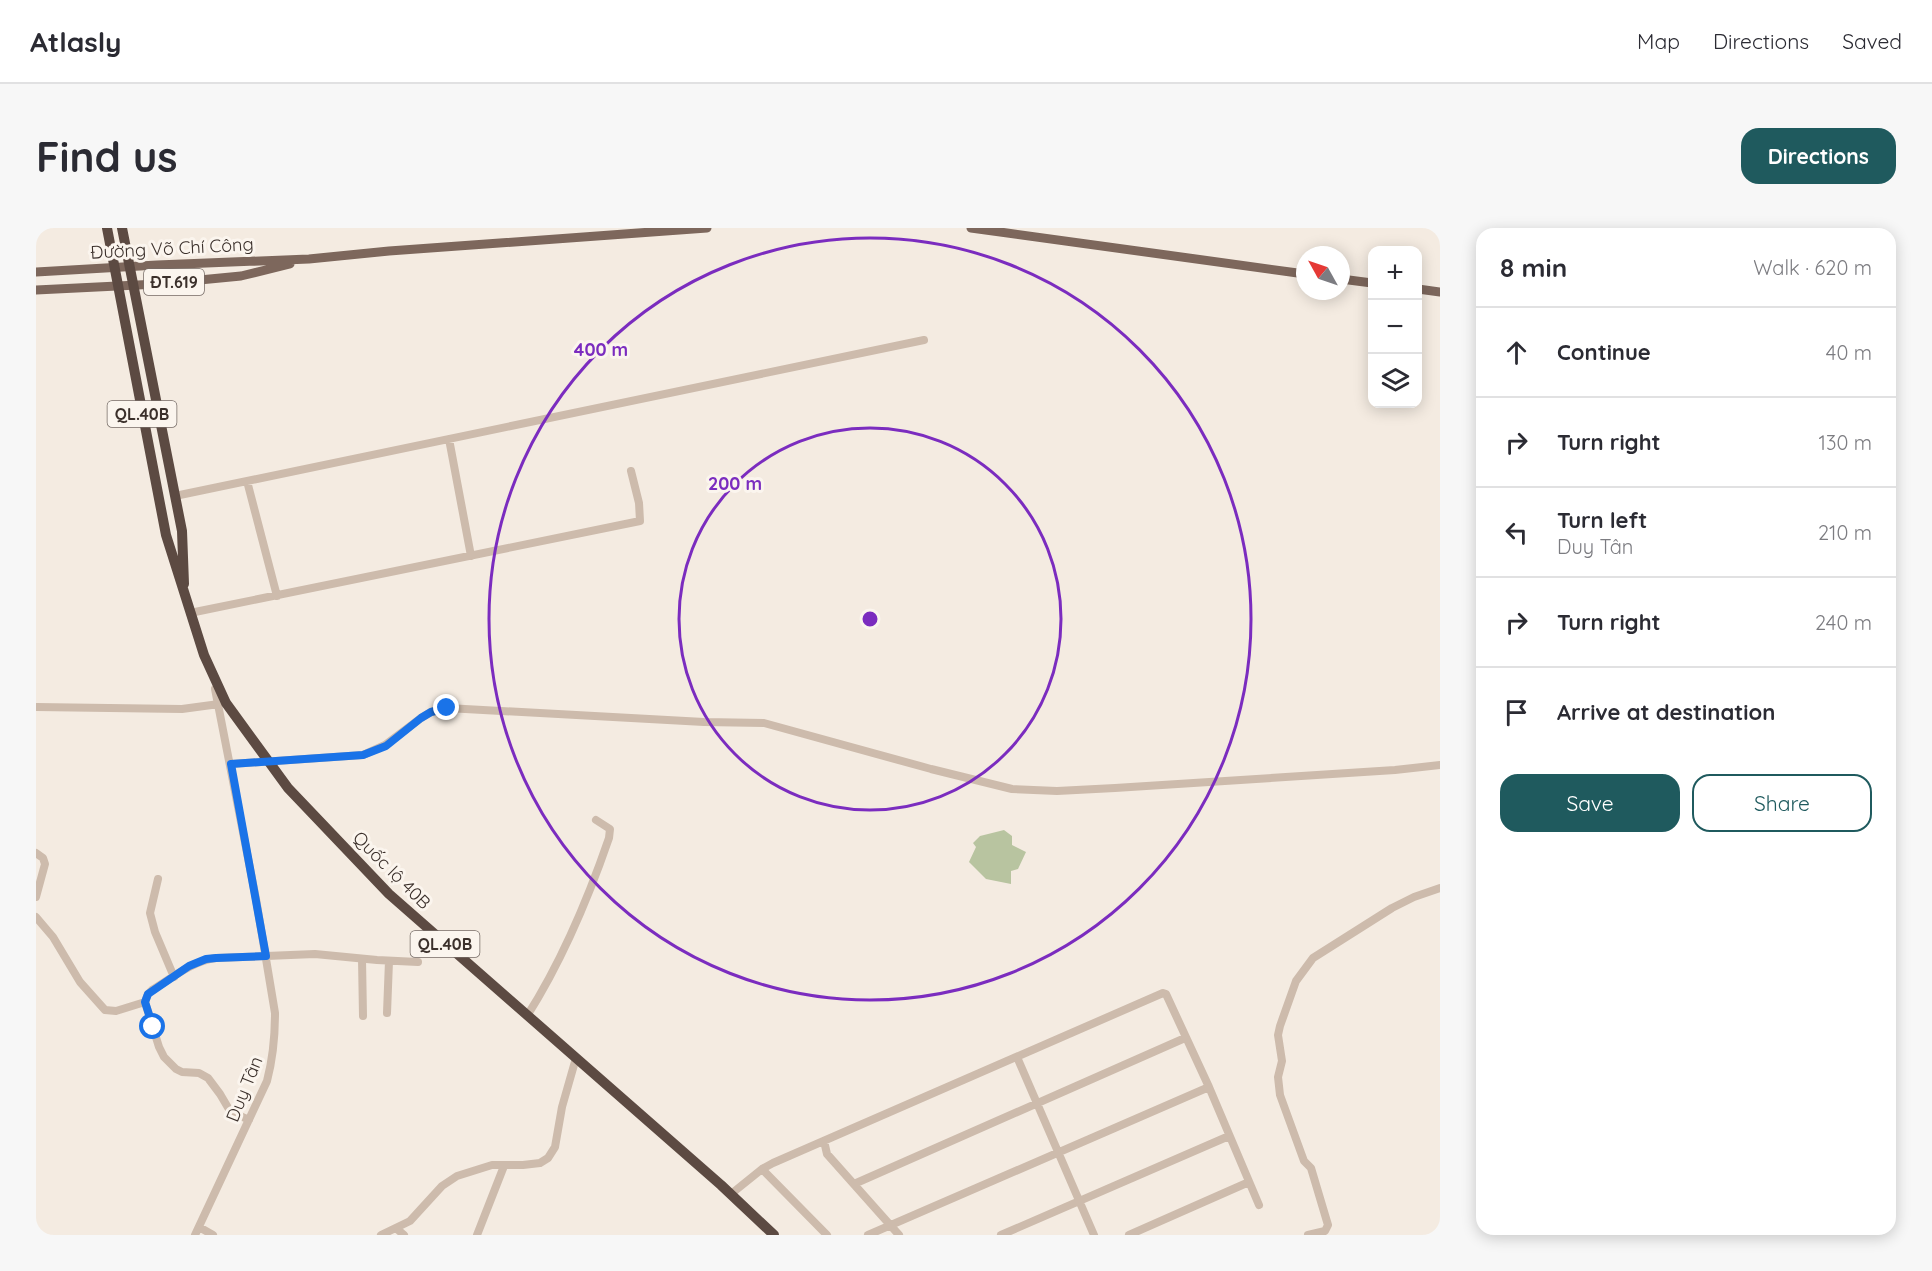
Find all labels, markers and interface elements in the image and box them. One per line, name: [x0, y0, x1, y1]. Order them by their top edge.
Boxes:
text: Atlasly: [30, 24, 121, 59]
text: Map: [1637, 28, 1680, 54]
text: Directions: [1713, 28, 1809, 54]
text: Saved: [1842, 28, 1902, 54]
button: Directions: [1741, 128, 1896, 184]
text: Find us: [36, 130, 178, 183]
street label: Đường Võ Chí Công: [90, 232, 254, 264]
north arrow: [1296, 246, 1350, 300]
map controls: [1368, 246, 1422, 408]
button: +: [1368, 246, 1422, 300]
text: 8 min: [1500, 251, 1567, 284]
text: Walk · 620 m: [1753, 255, 1872, 280]
road number: ĐT.619: [144, 269, 204, 295]
button: −: [1368, 300, 1422, 354]
icon: ahead: [1500, 336, 1533, 369]
text: 400 m: [574, 338, 628, 361]
text: Continue: [1557, 338, 1651, 366]
text: 40 m: [1826, 340, 1872, 365]
button: layers: [1368, 354, 1422, 408]
road number: QL.40B: [108, 401, 176, 427]
icon: right: [1500, 426, 1533, 459]
text: Turn right: [1557, 428, 1661, 456]
text: 130 m: [1819, 430, 1872, 455]
text: 200 m: [708, 472, 762, 495]
text: Turn left: [1557, 506, 1647, 534]
icon: left: [1500, 516, 1533, 549]
text: 210 m: [1818, 520, 1872, 545]
text: Duy Tân: [1557, 534, 1633, 559]
icon: right: [1500, 606, 1533, 639]
text: Turn right: [1557, 608, 1661, 636]
centre of rings: [860, 609, 880, 629]
text: 240 m: [1815, 610, 1872, 635]
route end: [433, 694, 459, 720]
icon: arrive: [1500, 696, 1533, 729]
text: Arrive at destination: [1557, 698, 1775, 726]
button: Save: [1500, 774, 1680, 832]
button: Share: [1692, 774, 1872, 832]
street label: Quốc lộ 40B: [348, 826, 436, 914]
road number: QL.40B: [410, 931, 480, 957]
route start: [139, 1013, 165, 1039]
street label: Duy Tân: [220, 1053, 268, 1125]

